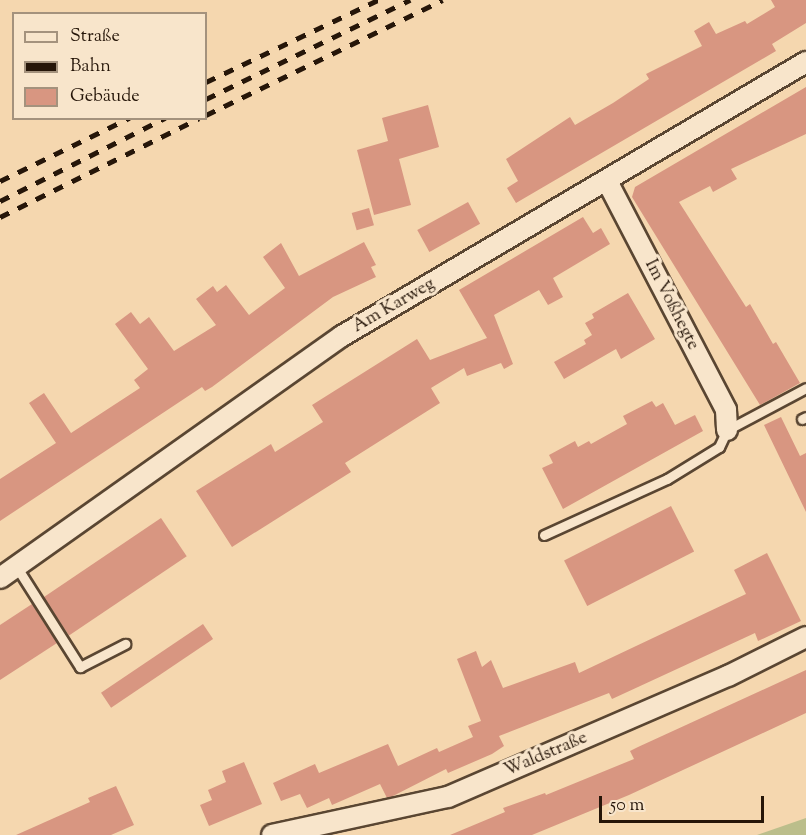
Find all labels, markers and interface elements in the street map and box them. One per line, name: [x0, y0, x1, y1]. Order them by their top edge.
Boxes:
legend: [12, 12, 207, 120]
text: Straße: [70, 24, 120, 50]
text: Bahn: [70, 54, 111, 80]
text: Gebäude: [70, 84, 140, 110]
street label: Im Voßhegte: [639, 256, 703, 354]
street label: Am Karweg: [349, 274, 439, 338]
street label: Waldstraße: [501, 728, 591, 782]
scale bar: [602, 784, 767, 822]
text: 50 m: [610, 793, 644, 819]

